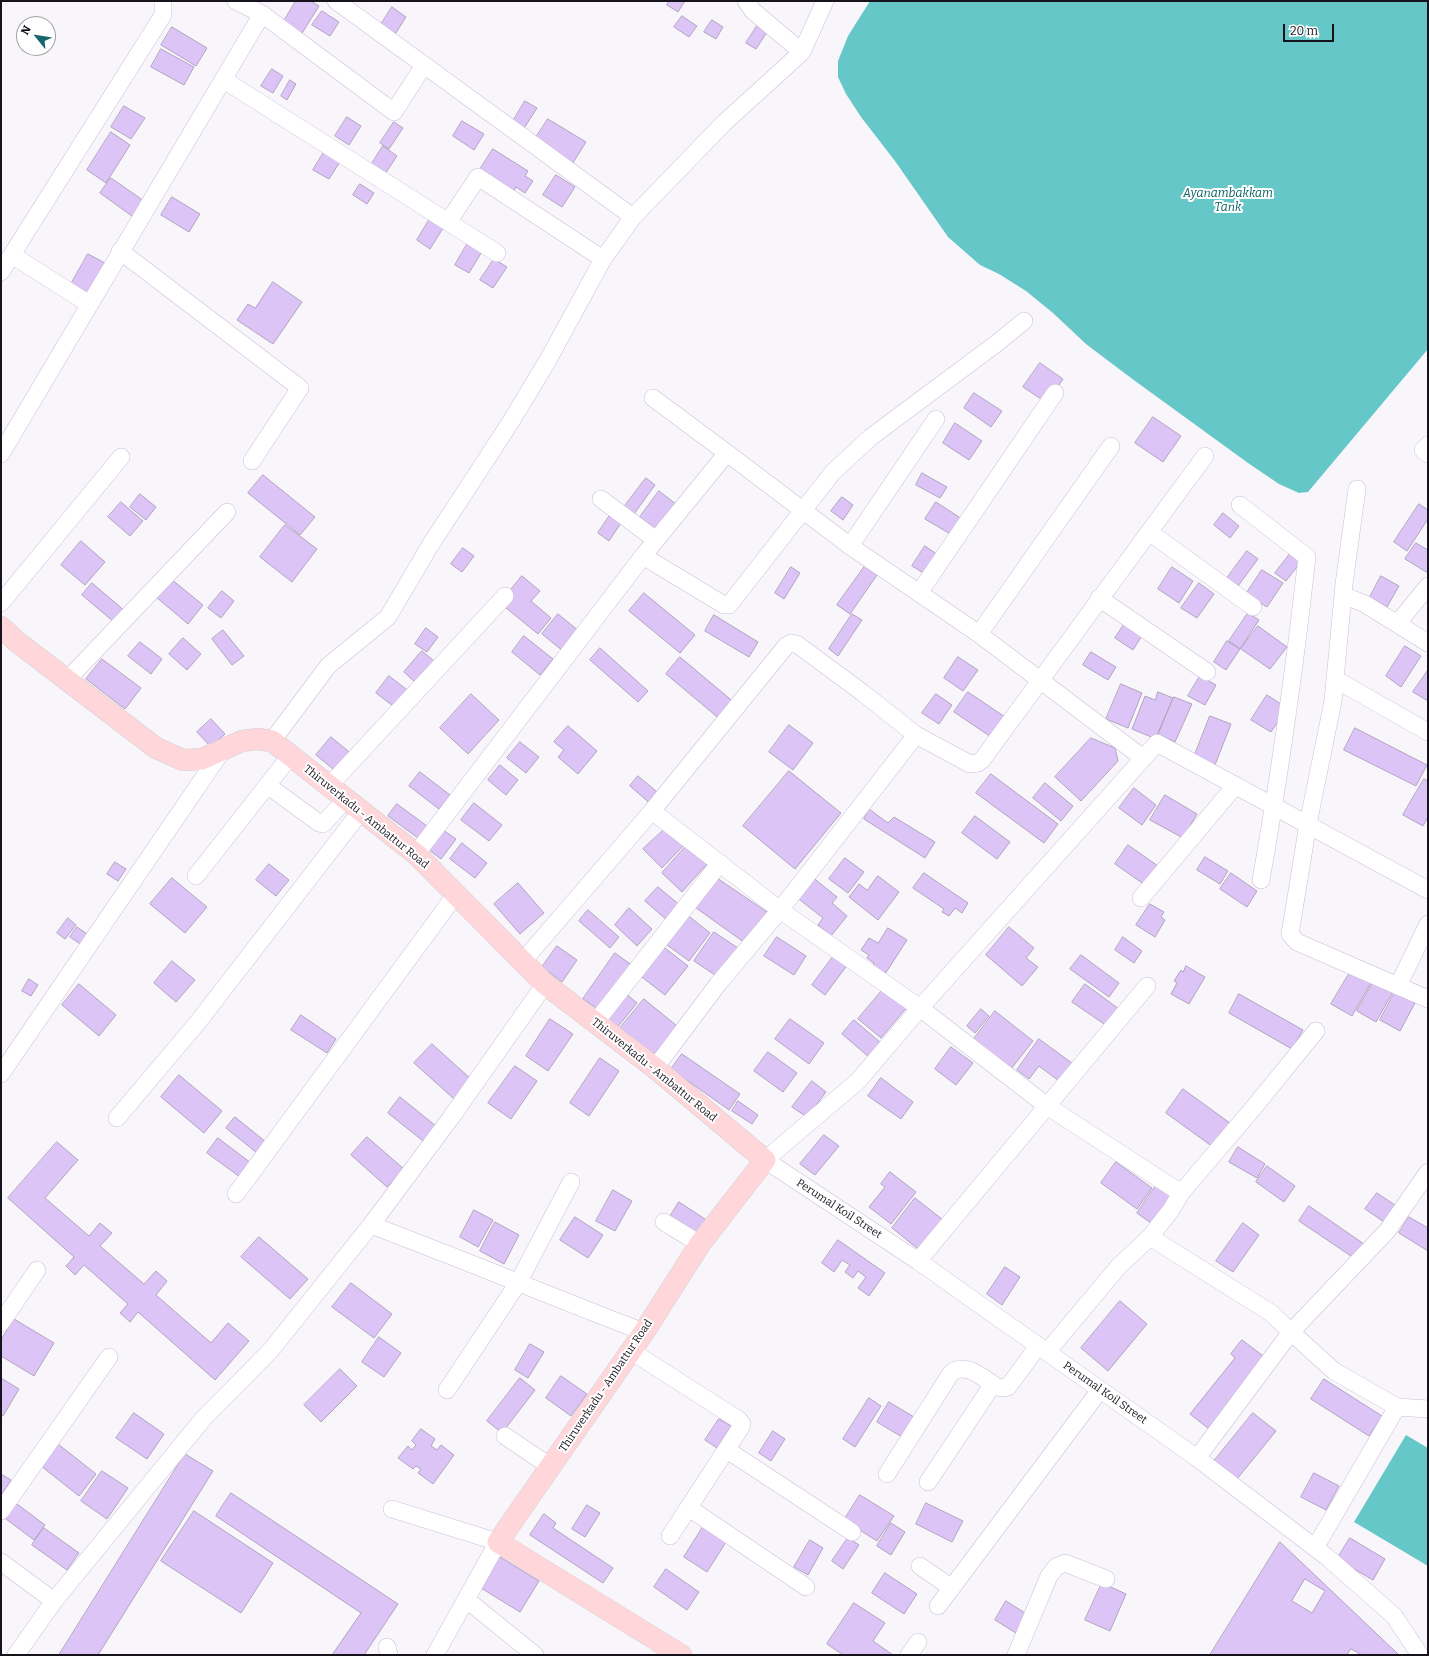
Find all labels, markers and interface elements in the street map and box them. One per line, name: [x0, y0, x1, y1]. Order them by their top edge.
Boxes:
north arrow: [16, 16, 56, 56]
scale bar: [1285, 16, 1336, 42]
text: N: [18, 23, 34, 37]
text: 20 m: [1290, 24, 1318, 38]
water label: Ayanambakkam Tank: [1183, 187, 1273, 215]
street label: Thiruverkadu - Ambattur Road: [301, 762, 431, 872]
street label: Thiruverkadu - Ambattur Road: [589, 1015, 719, 1125]
street label: Perumal Koil Street: [794, 1176, 884, 1242]
street label: Thiruverkadu - Ambattur Road: [557, 1317, 655, 1455]
street label: Perumal Koil Street: [1061, 1359, 1149, 1427]

